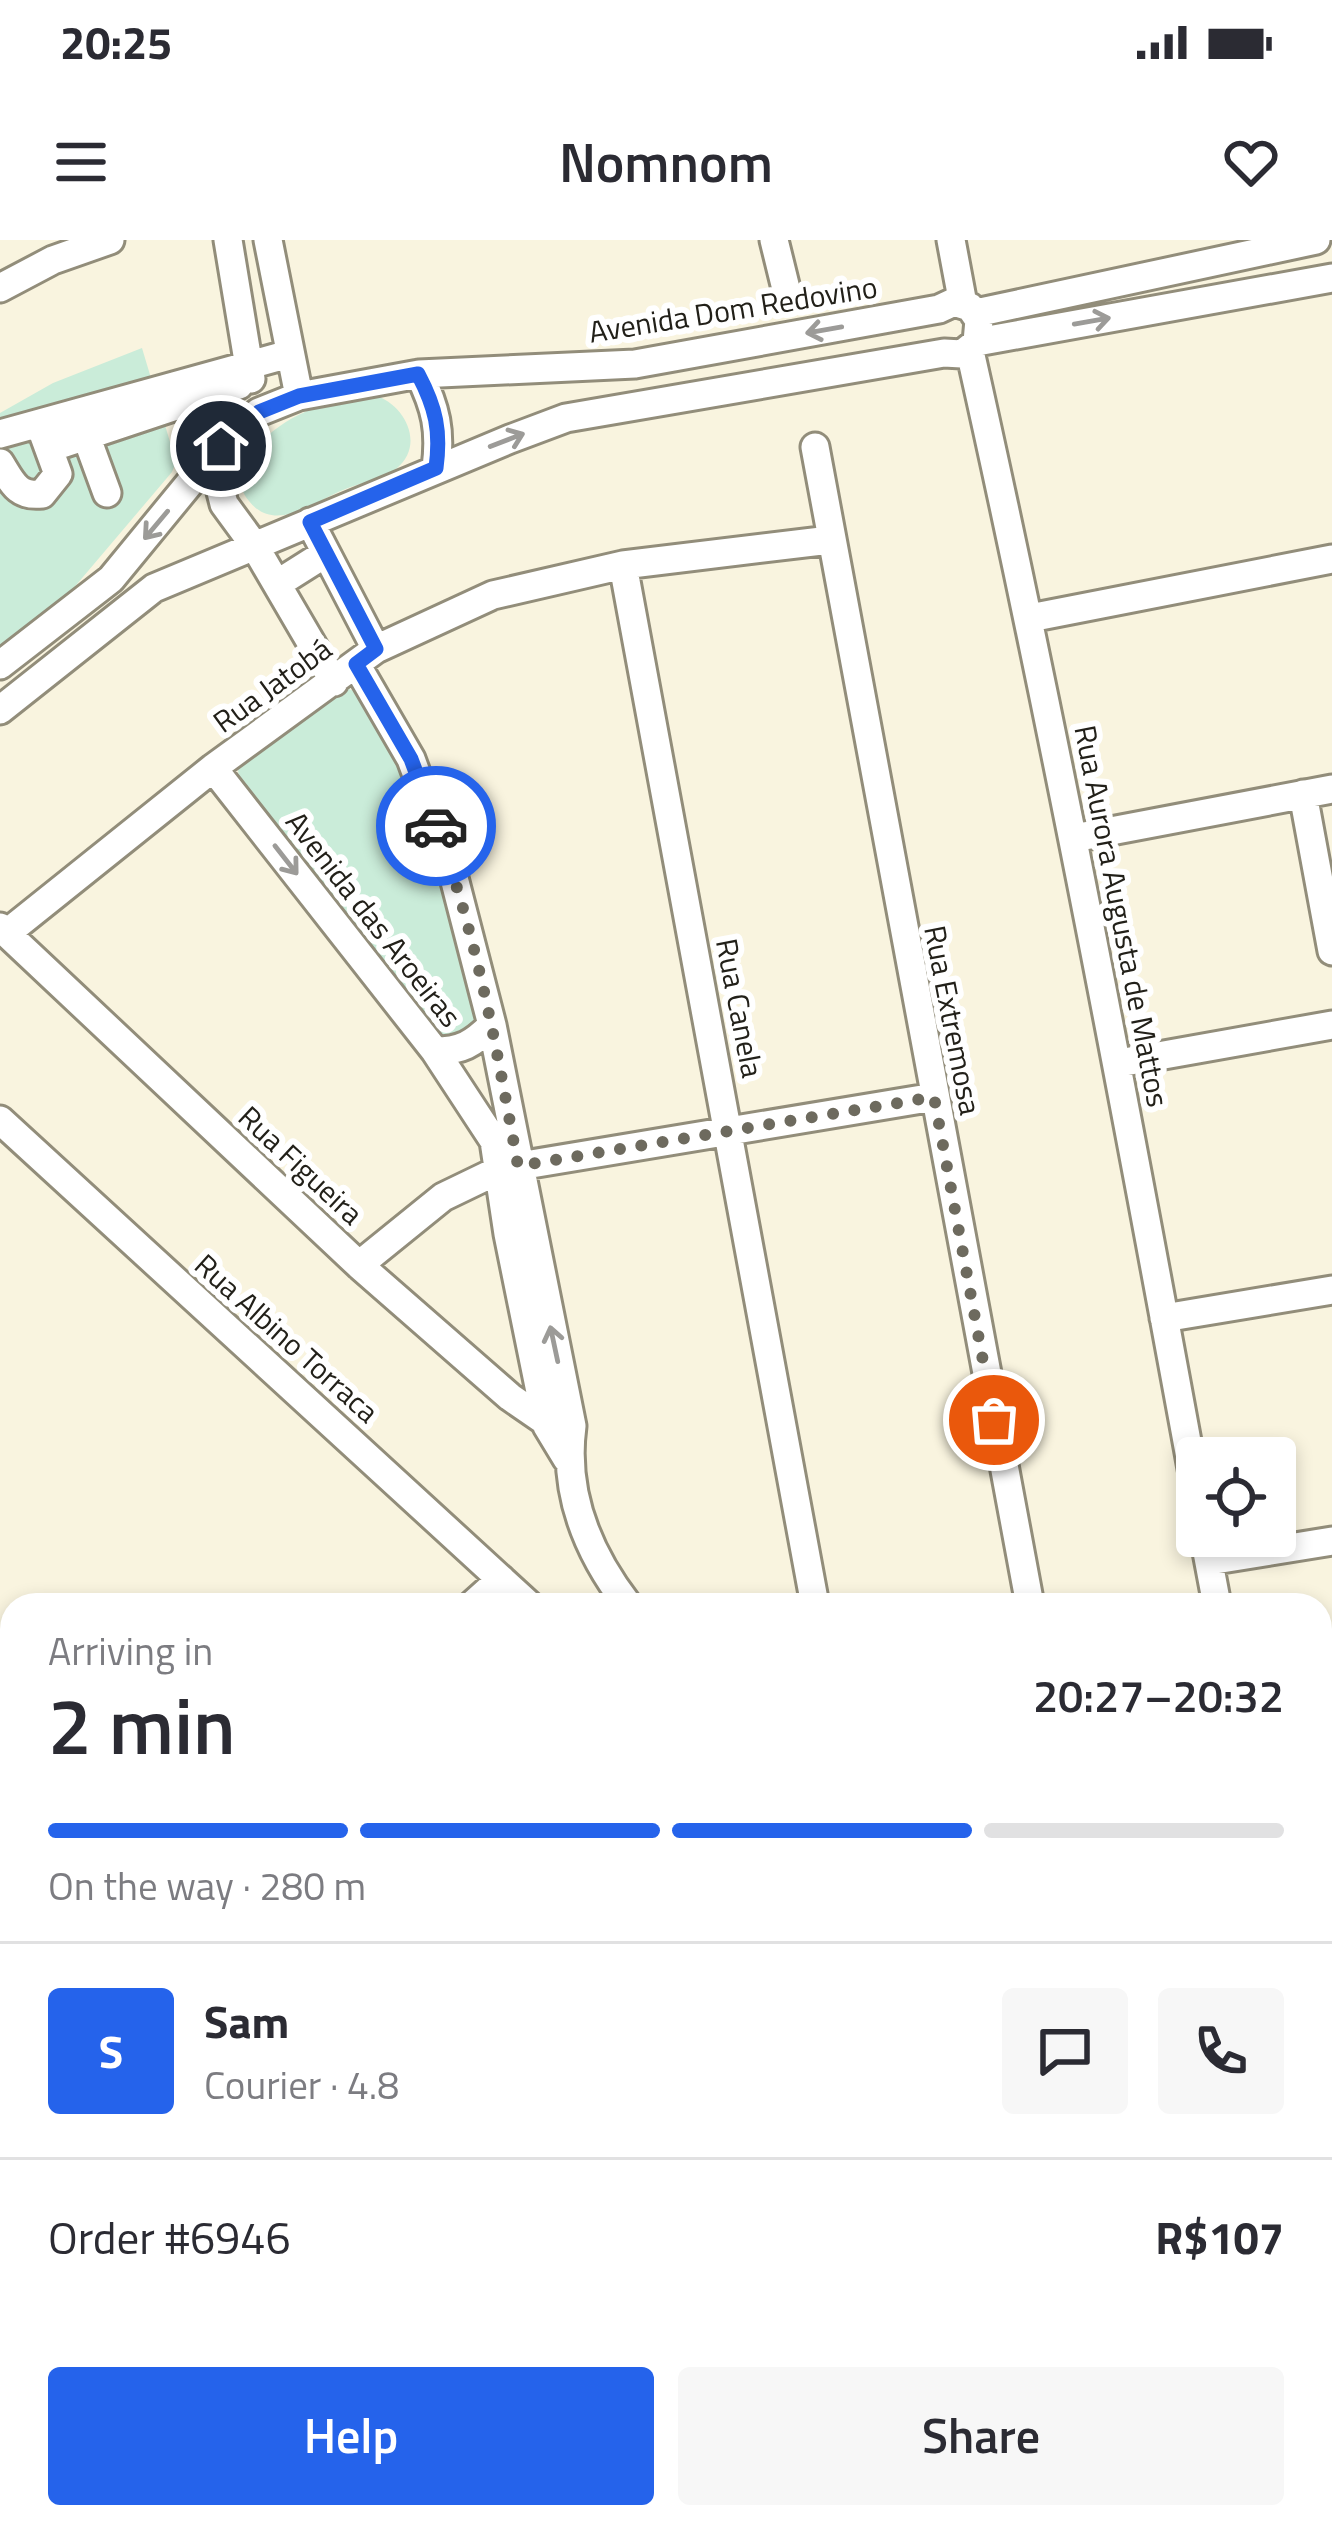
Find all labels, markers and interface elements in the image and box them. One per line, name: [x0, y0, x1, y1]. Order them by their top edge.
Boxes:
text: 20:25: [60, 8, 172, 76]
text: Nomnom: [559, 121, 773, 203]
icon: menu: [48, 129, 114, 195]
icon: heart: [1218, 129, 1284, 195]
street label: Avenida Dom Redovino: [585, 263, 881, 355]
one-way arrow: [1072, 309, 1111, 332]
one-way arrow: [805, 320, 844, 342]
pin: [170, 395, 272, 497]
icon: home: [188, 413, 254, 479]
one-way arrow: [488, 427, 525, 449]
one-way arrow: [143, 508, 170, 540]
street label: Rua Jatobá: [203, 626, 341, 744]
street label: Rua Aurora Augusta de Mattos: [1062, 721, 1182, 1111]
courier: [376, 766, 496, 886]
icon: car: [403, 793, 469, 859]
street label: Avenida das Aroeiras: [275, 801, 473, 1037]
one-way arrow: [272, 844, 298, 876]
street label: Rua Extremosa: [912, 921, 994, 1119]
street label: Rua Canela: [704, 935, 776, 1081]
street label: Rua Figueira: [228, 1095, 374, 1235]
street label: Rua Albino Torraca: [184, 1242, 390, 1434]
one-way arrow: [542, 1325, 565, 1364]
pin: [943, 1369, 1045, 1471]
icon: bag: [961, 1387, 1027, 1453]
map controls: [1176, 1437, 1296, 1557]
button: locate: [1176, 1437, 1296, 1557]
text: Arriving in: [48, 1621, 213, 1680]
text: 20:27–20:32: [1033, 1661, 1284, 1729]
text: 2 min: [48, 1666, 236, 1784]
text: On the way · 280 m: [48, 1856, 366, 1915]
text: Sam: [204, 1987, 289, 2055]
button: chat: [1002, 1988, 1128, 2114]
button: phone: [1158, 1988, 1284, 2114]
text: S: [99, 2017, 123, 2085]
text: Courier · 4.8: [204, 2055, 399, 2114]
text: Order #6946: [48, 2203, 291, 2271]
text: R$107: [1155, 2203, 1284, 2271]
button: Help: [48, 2367, 654, 2505]
button: Share: [678, 2367, 1284, 2505]

